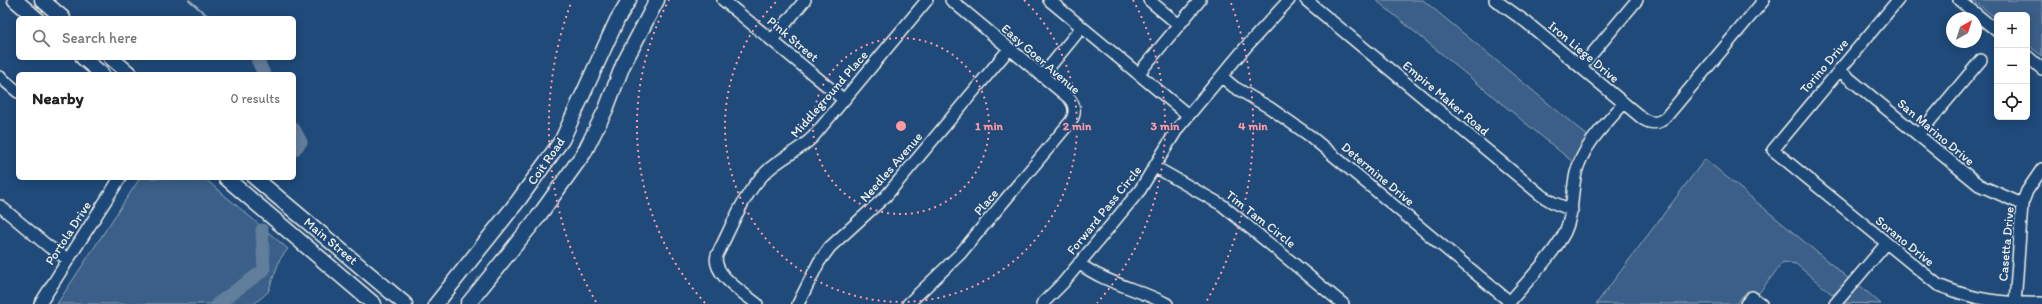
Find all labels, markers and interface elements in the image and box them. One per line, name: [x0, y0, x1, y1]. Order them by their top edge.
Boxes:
north arrow: [1946, 12, 1982, 48]
map controls: [1994, 12, 2030, 120]
button: +: [1994, 12, 2030, 48]
street label: Pink Street: [764, 13, 822, 65]
search box: [16, 16, 296, 60]
street label: Iron Liege Drive: [1546, 18, 1622, 86]
street label: Easy Goer Avenue: [999, 21, 1083, 97]
icon: search: [30, 27, 52, 49]
text: Search here: [62, 29, 137, 47]
street label: Torino Drive: [1797, 36, 1851, 96]
street label: Middleground Place: [787, 47, 871, 141]
button: −: [1994, 48, 2030, 84]
street label: Empire Maker Road: [1400, 57, 1492, 139]
button: locate: [1994, 84, 2030, 120]
text: Nearby: [32, 88, 84, 108]
text: 0 results: [230, 91, 280, 106]
street label: San Marino Drive: [1894, 95, 1978, 169]
centre of rings: [894, 119, 908, 133]
text: 1 min: [975, 119, 1004, 133]
text: 2 min: [1063, 119, 1092, 133]
text: 3 min: [1151, 119, 1180, 133]
text: 4 min: [1238, 119, 1268, 133]
street label: Needles Avenue: [857, 129, 925, 205]
street label: Coit Road: [524, 134, 568, 188]
street label: Determine Drive: [1338, 139, 1418, 209]
street label: Forward Pass Circle: [1064, 163, 1144, 257]
street label: Place: [971, 186, 1001, 218]
street label: Tim Tam Circle: [1223, 187, 1299, 251]
street label: Portola Drive: [42, 198, 94, 268]
street label: Casetta Drive: [1995, 206, 2017, 282]
street label: Sorano Drive: [1873, 213, 1937, 269]
street label: Main Street: [301, 214, 361, 268]

